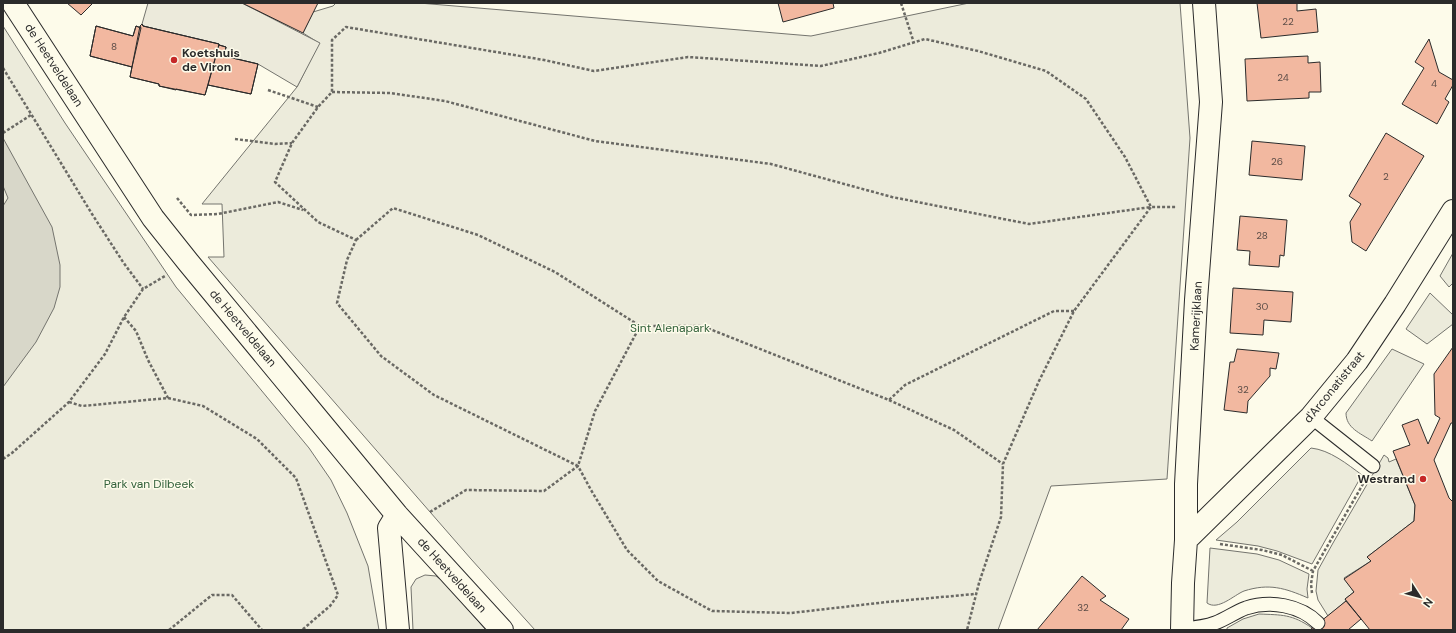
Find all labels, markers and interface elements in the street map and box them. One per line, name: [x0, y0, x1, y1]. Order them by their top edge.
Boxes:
house number: 22: [1282, 15, 1294, 28]
street label: de Heetveldelaan: [21, 20, 87, 110]
house number: 8: [111, 40, 117, 53]
place label: Koetshuis de Viron: [182, 45, 240, 75]
marker: Koetshuis de Viron: [169, 55, 179, 65]
house number: 24: [1277, 71, 1289, 84]
house number: 4: [1431, 77, 1437, 90]
house number: 26: [1271, 155, 1283, 168]
house number: 2: [1383, 170, 1389, 183]
house number: 28: [1256, 229, 1268, 242]
street label: Kamerijklaan: [1186, 281, 1206, 351]
street label: de Heetveldelaan: [206, 286, 280, 370]
house number: 30: [1256, 300, 1269, 313]
park label: Sint Alenapark: [630, 320, 710, 336]
street label: d'Arconatistraat: [1300, 347, 1368, 426]
house number: 32: [1237, 383, 1249, 396]
place label: Westrand: [1358, 471, 1415, 487]
marker: Westrand: [1418, 474, 1428, 484]
park label: Park van Dilbeek: [104, 476, 194, 492]
street label: de Heetveldelaan: [414, 534, 490, 616]
north arrow: [1400, 577, 1440, 617]
text: N: [1420, 596, 1436, 610]
house number: 32: [1077, 601, 1089, 614]

